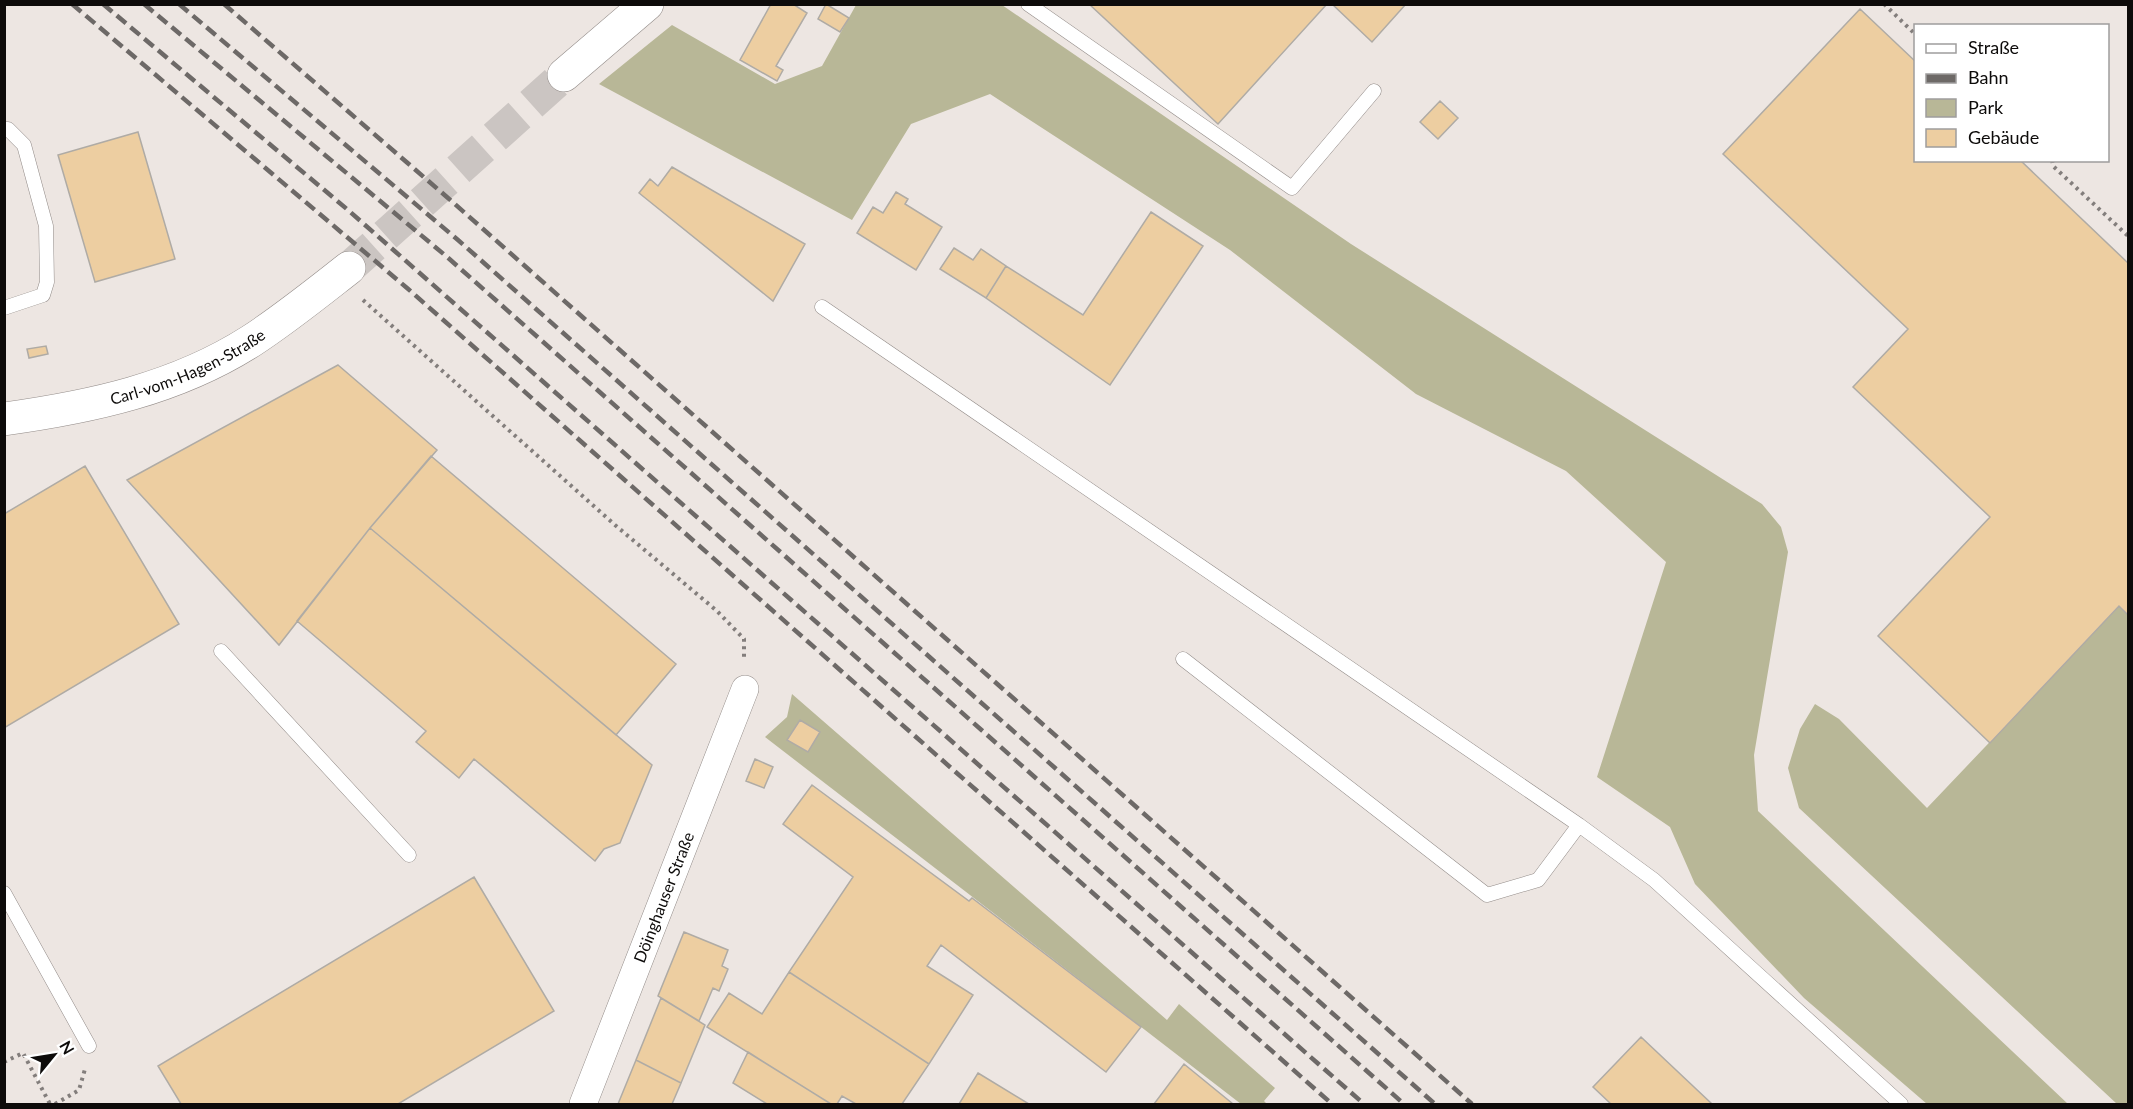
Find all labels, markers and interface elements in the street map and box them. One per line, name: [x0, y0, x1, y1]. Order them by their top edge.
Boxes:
legend: [1914, 24, 2109, 162]
text: Straße: [1968, 36, 2019, 58]
text: Bahn: [1968, 66, 2009, 88]
text: Park: [1968, 96, 2004, 118]
text: Gebäude: [1968, 126, 2039, 148]
street label: Carl-vom-Hagen-Straße: [108, 325, 268, 408]
street label: Döinghauser Straße: [629, 829, 697, 965]
north arrow: [24, 1025, 84, 1085]
text: N: [56, 1037, 79, 1057]

